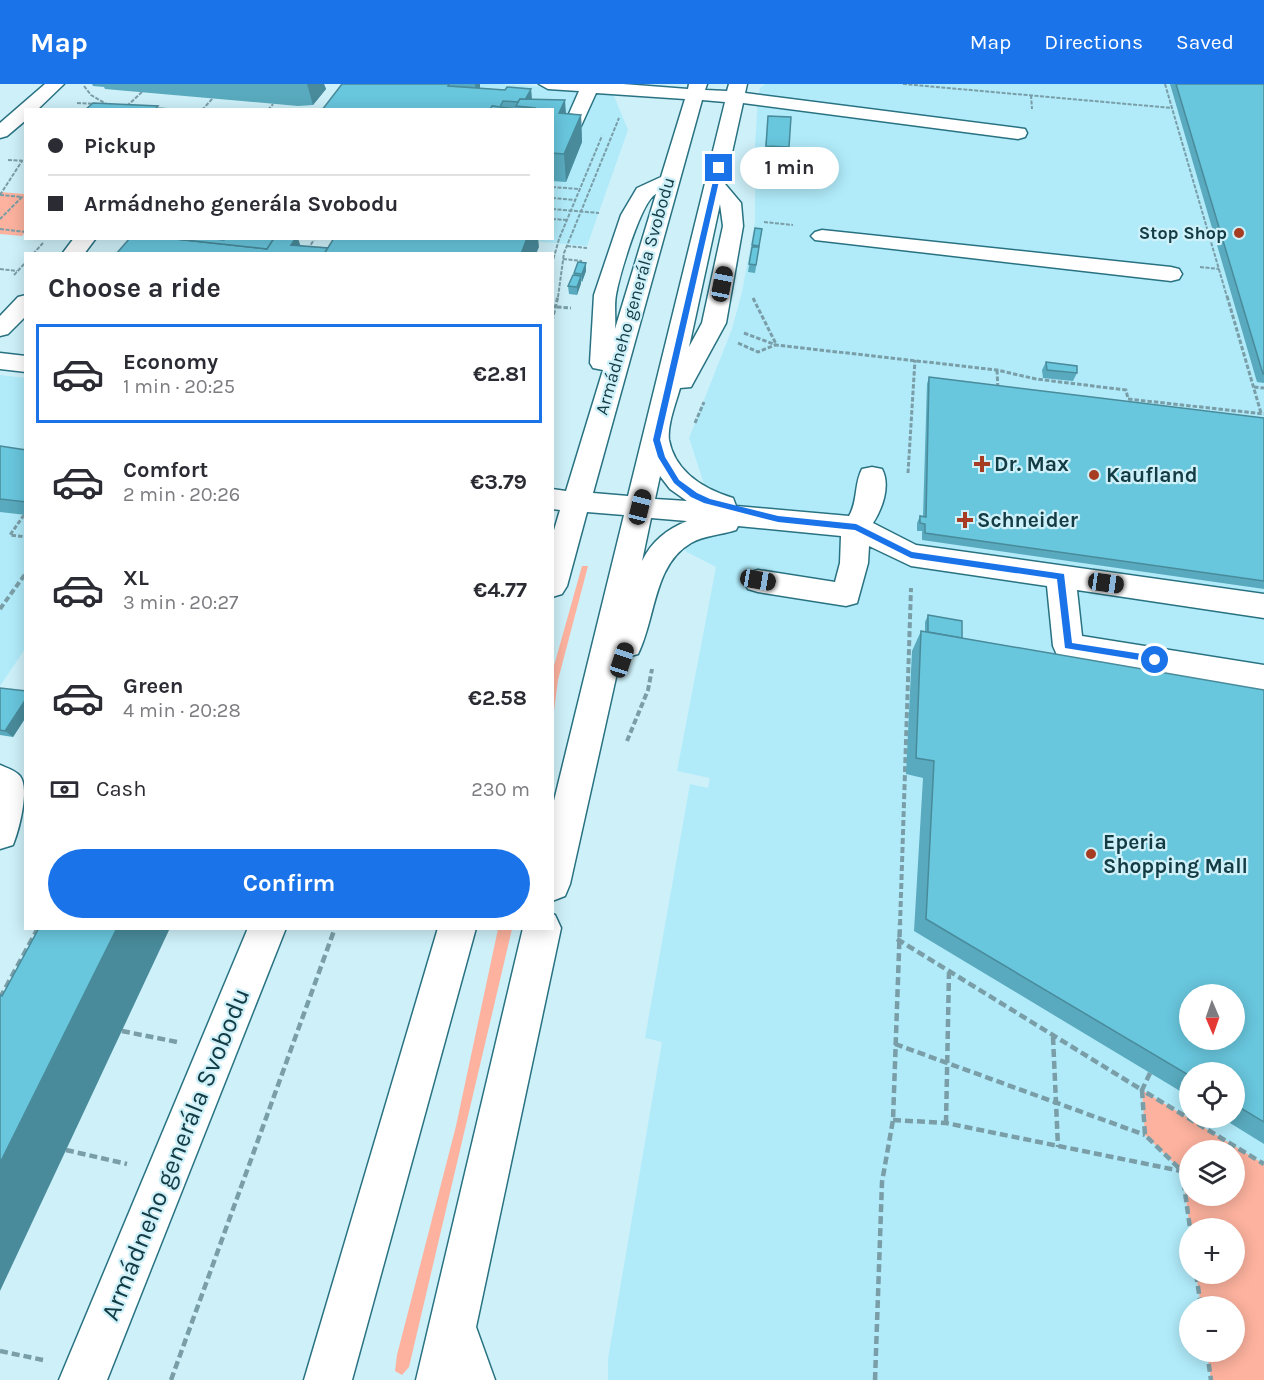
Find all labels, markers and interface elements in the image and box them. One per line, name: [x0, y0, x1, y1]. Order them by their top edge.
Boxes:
text: Map: [30, 26, 88, 59]
text: Map: [970, 30, 1011, 54]
text: Directions: [1044, 30, 1143, 54]
text: Saved: [1176, 30, 1234, 54]
text: Pickup: [84, 133, 156, 159]
callout: 1 min: [740, 147, 839, 189]
route end: [705, 154, 732, 181]
text: 1 min: [764, 156, 815, 179]
street label: Armádneho generála Svobodu: [590, 175, 680, 417]
text: Armádneho generála Svobodu: [84, 191, 398, 217]
place label: Stop Shop: [1139, 222, 1227, 244]
marker: Stop Shop: [1232, 226, 1246, 240]
car: [710, 265, 734, 303]
text: Choose a ride: [48, 272, 221, 304]
icon: car: [51, 347, 105, 401]
text: Economy: [123, 349, 218, 375]
text: €2.81: [473, 361, 527, 387]
text: 1 min · 20:25: [123, 375, 235, 398]
place label: Dr. Max: [994, 452, 1069, 476]
icon: car: [51, 455, 105, 509]
text: Comfort: [123, 457, 208, 483]
marker: Dr. Max: [975, 457, 989, 471]
place label: Kaufland: [1106, 463, 1198, 487]
marker: Kaufland: [1087, 468, 1101, 482]
text: €3.79: [470, 469, 527, 495]
text: 2 min · 20:26: [123, 483, 240, 506]
car: [627, 487, 653, 527]
place label: Schneider: [977, 508, 1079, 532]
marker: Schneider: [958, 513, 972, 527]
icon: car: [51, 563, 105, 617]
text: XL: [123, 565, 149, 591]
car: [739, 568, 777, 592]
car: [1087, 572, 1125, 594]
text: €4.77: [473, 577, 527, 603]
text: 3 min · 20:27: [123, 591, 238, 614]
car: [608, 640, 636, 680]
route start: [1141, 646, 1168, 673]
icon: car: [51, 671, 105, 725]
text: Green: [123, 673, 184, 699]
text: €2.58: [468, 685, 527, 711]
text: 4 min · 20:28: [123, 699, 241, 722]
icon: cash: [48, 773, 81, 806]
text: Cash: [96, 776, 146, 802]
text: 230 m: [471, 778, 530, 801]
place label: Eperia Shopping Mall: [1103, 830, 1248, 878]
marker: Eperia Shopping Mall: [1084, 847, 1098, 861]
button: Confirm: [48, 849, 530, 918]
street label: Armádneho generála Svobodu: [94, 983, 256, 1325]
north arrow: [1179, 984, 1245, 1050]
map controls: [1179, 984, 1245, 1362]
button: locate: [1179, 1062, 1245, 1128]
button: layers: [1179, 1140, 1245, 1206]
button: +: [1179, 1218, 1245, 1284]
button: −: [1179, 1296, 1245, 1362]

